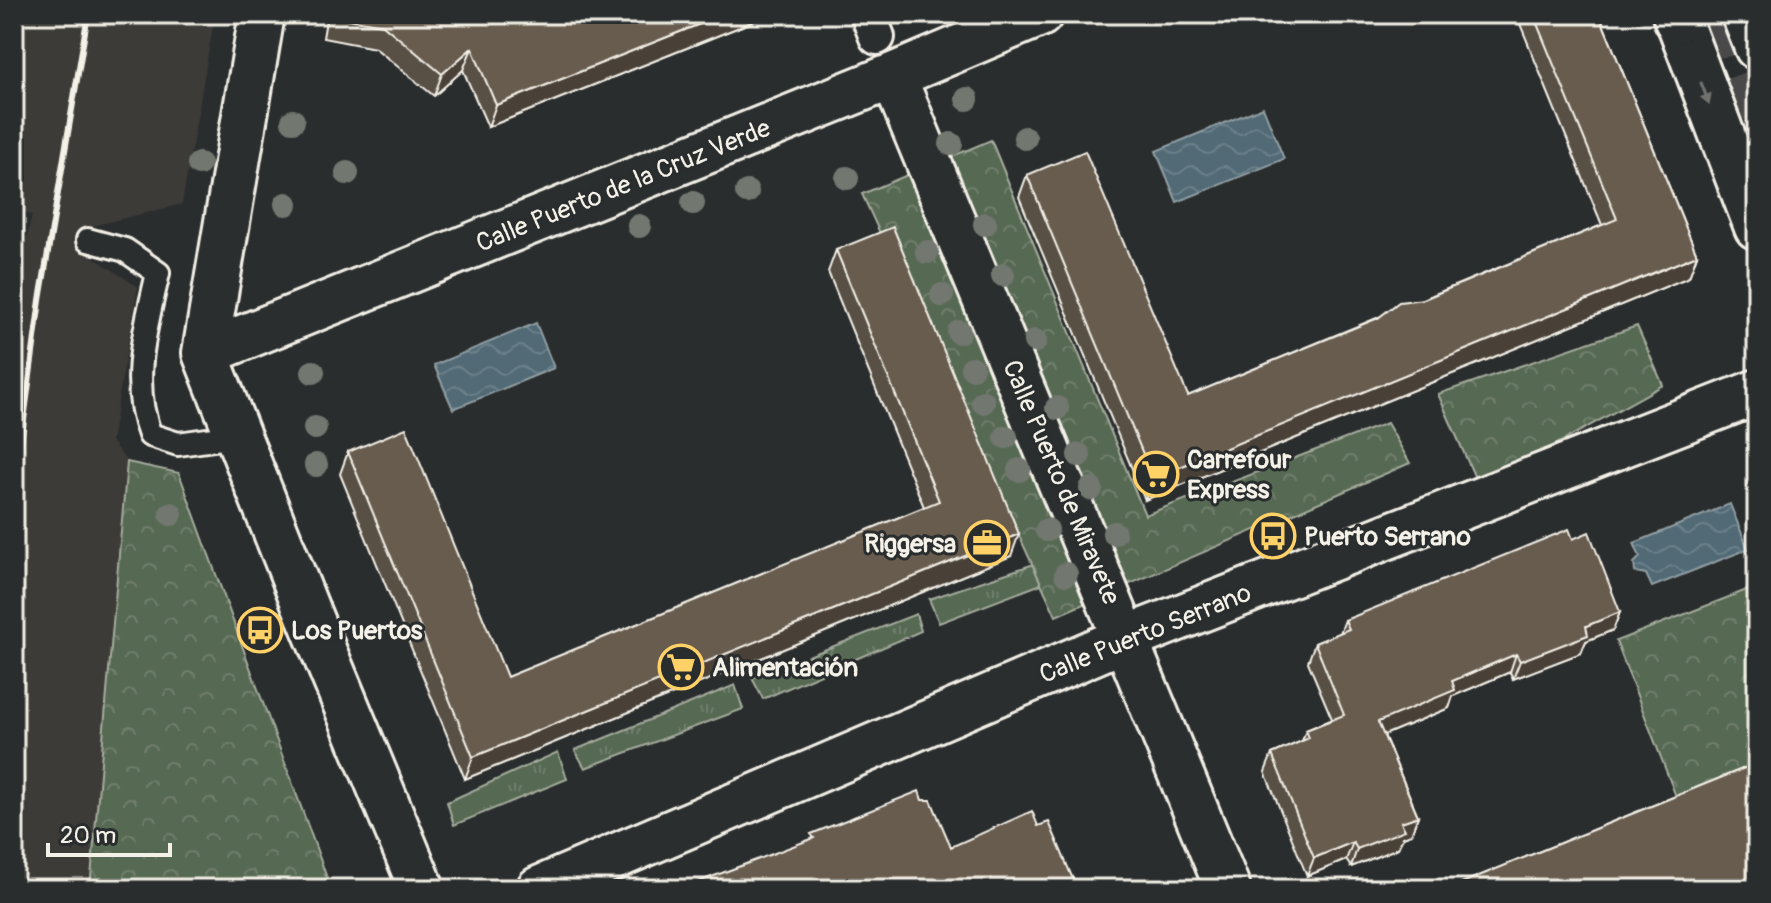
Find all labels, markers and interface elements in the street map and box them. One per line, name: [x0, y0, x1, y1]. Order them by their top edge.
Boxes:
one-way arrow: [1699, 81, 1712, 105]
street label: Calle Puerto de la Cruz Verde: [472, 112, 775, 260]
street label: Calle Puerto de Miravete: [995, 355, 1127, 610]
place label: Carrefour Express: [1187, 444, 1292, 506]
supermarket icon: Carrefour Express: [1132, 450, 1180, 498]
bus stop icon: Puerto Serrano: [1249, 512, 1297, 560]
office icon: Riggersa: [963, 519, 1011, 567]
place label: Puerto Serrano: [1304, 521, 1471, 553]
place label: Riggersa: [864, 528, 956, 560]
street label: Calle Puerto Serrano: [1035, 577, 1256, 691]
bus stop icon: Los Puertos: [236, 606, 284, 654]
place label: Los Puertos: [291, 615, 423, 647]
supermarket icon: Alimentación: [657, 643, 705, 691]
place label: Alimentación: [712, 652, 859, 684]
scale bar: [48, 807, 170, 857]
text: 20 m: [60, 821, 116, 850]

